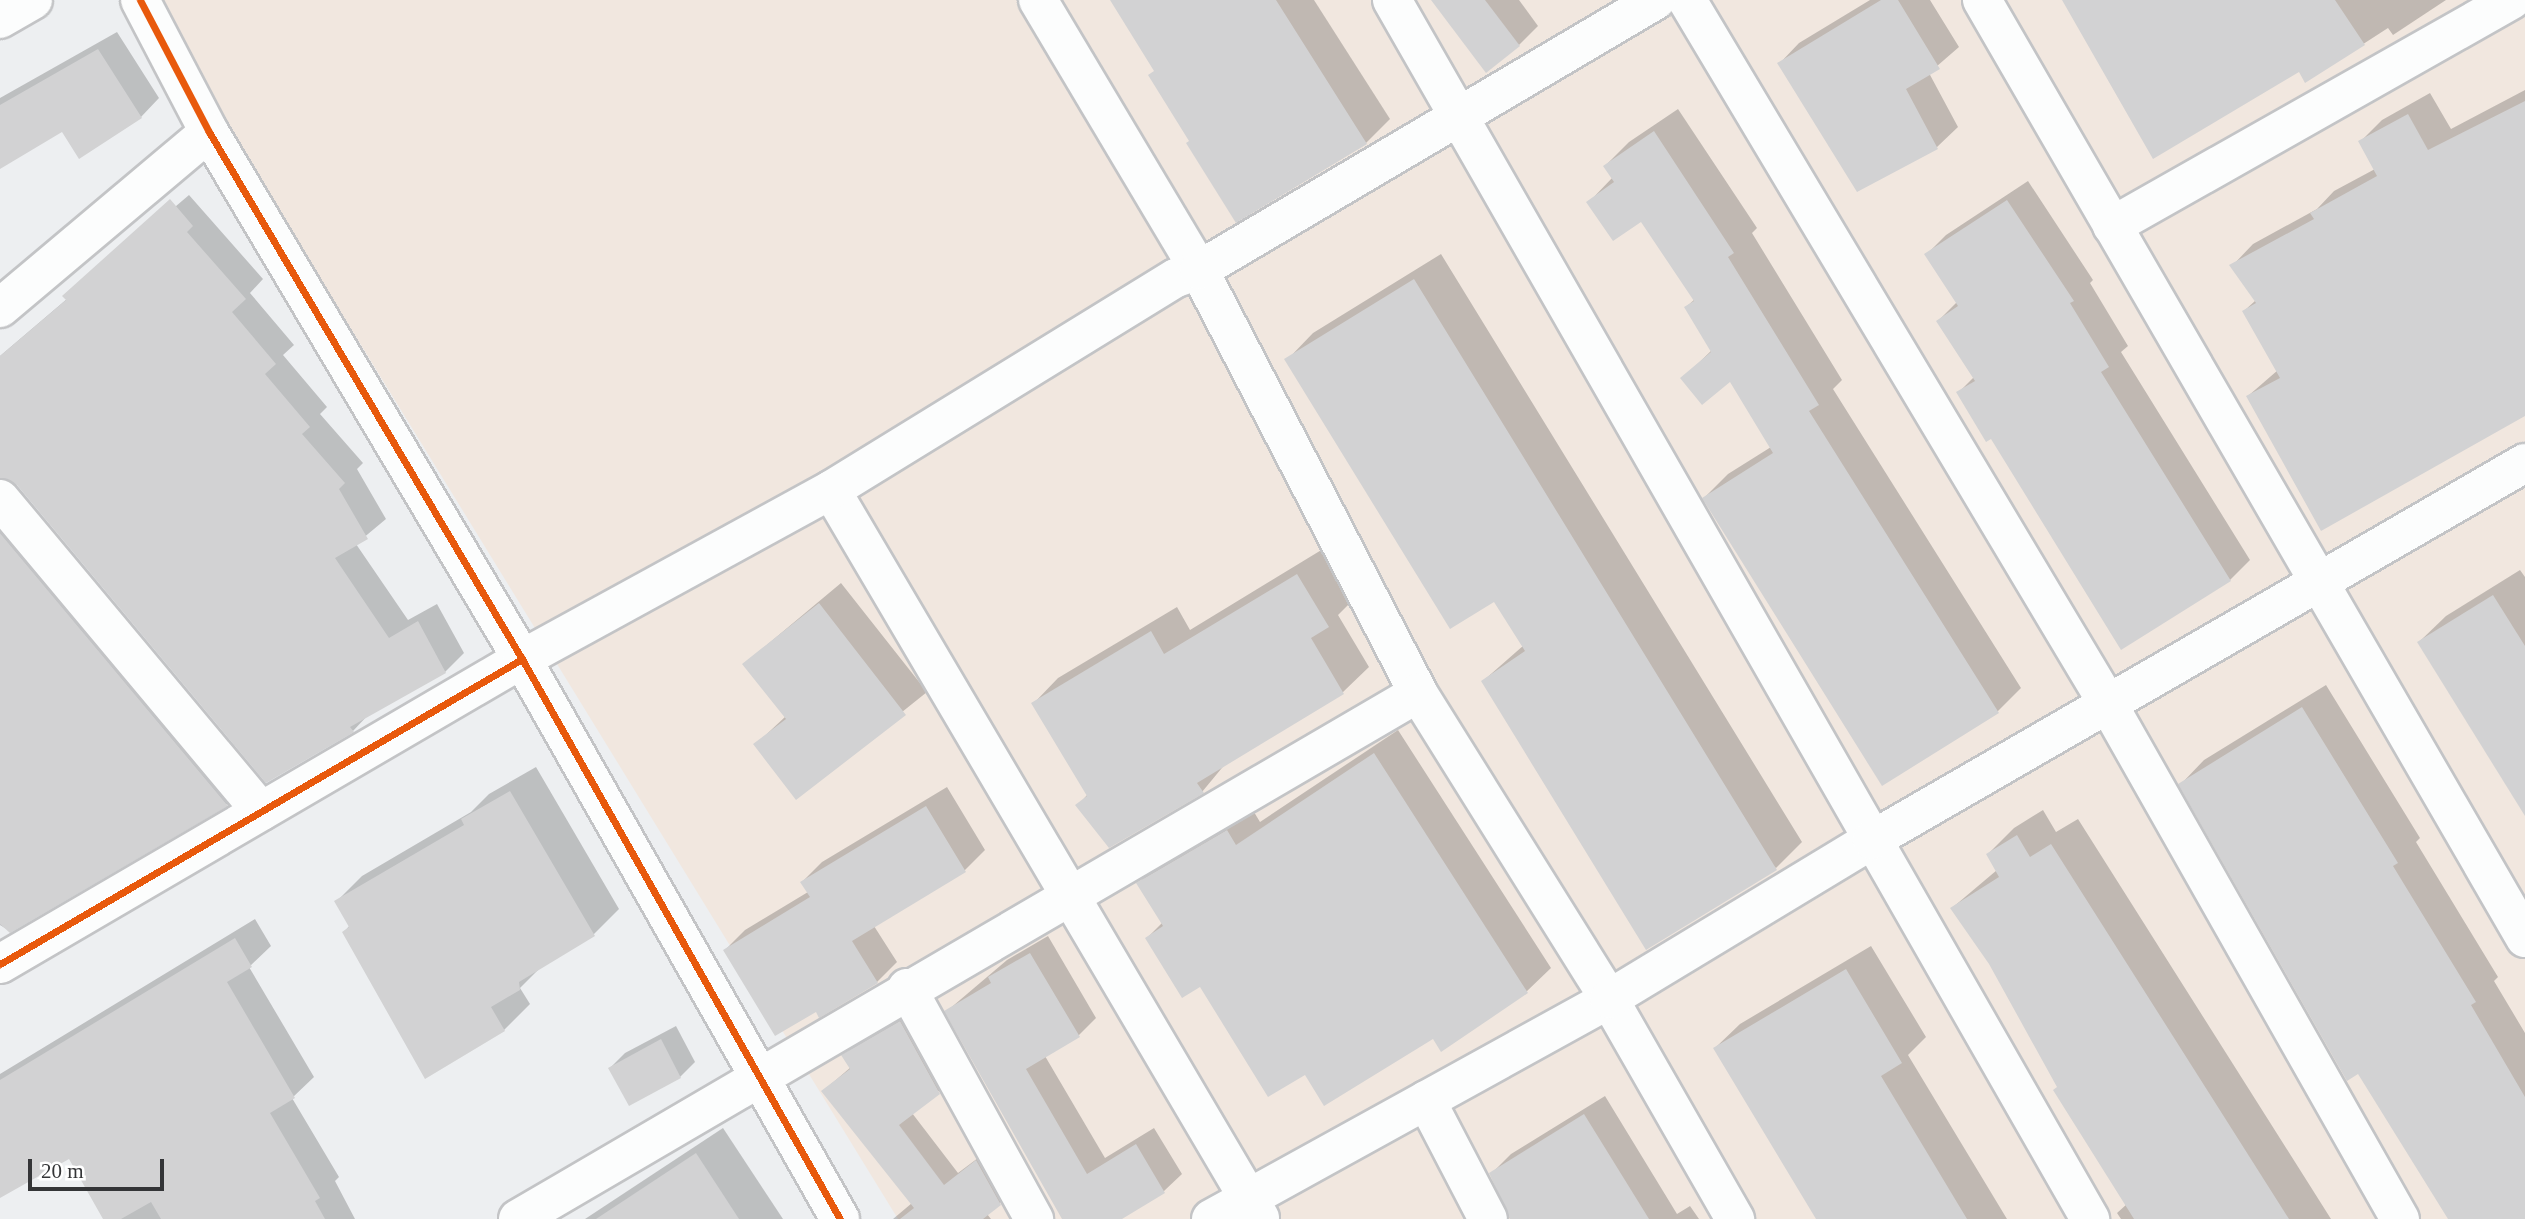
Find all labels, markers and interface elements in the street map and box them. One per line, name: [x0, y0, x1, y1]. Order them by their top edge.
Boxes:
scale bar: [32, 1146, 168, 1190]
text: 20 m: [41, 1159, 84, 1183]

